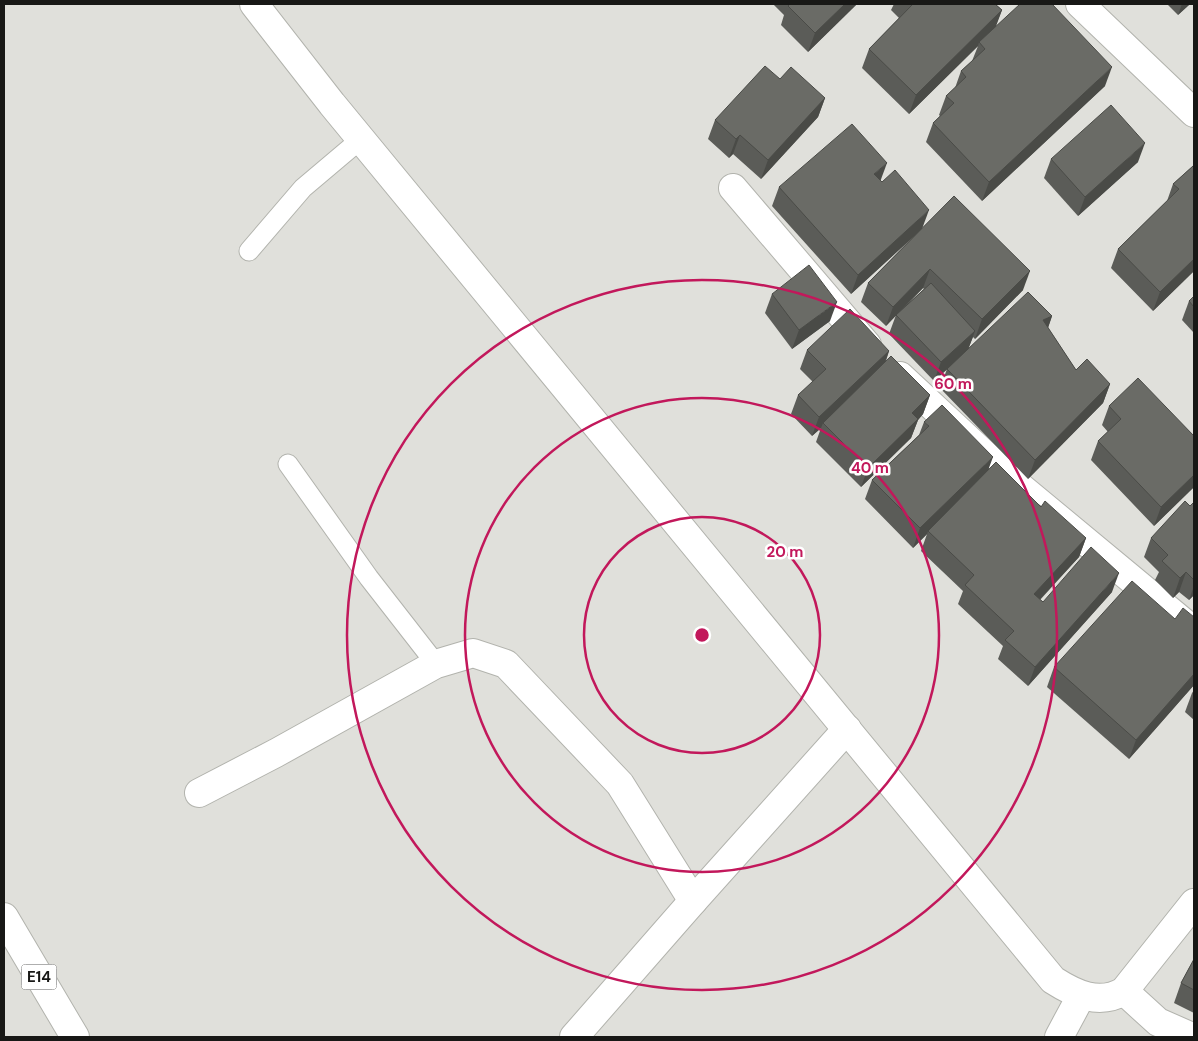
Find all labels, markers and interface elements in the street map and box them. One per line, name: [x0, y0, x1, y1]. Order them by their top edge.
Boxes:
text: 60 m: [934, 374, 972, 394]
text: 40 m: [851, 458, 889, 478]
text: 20 m: [767, 542, 803, 562]
centre of rings: [693, 626, 711, 644]
road number: E14: [22, 964, 56, 990]

